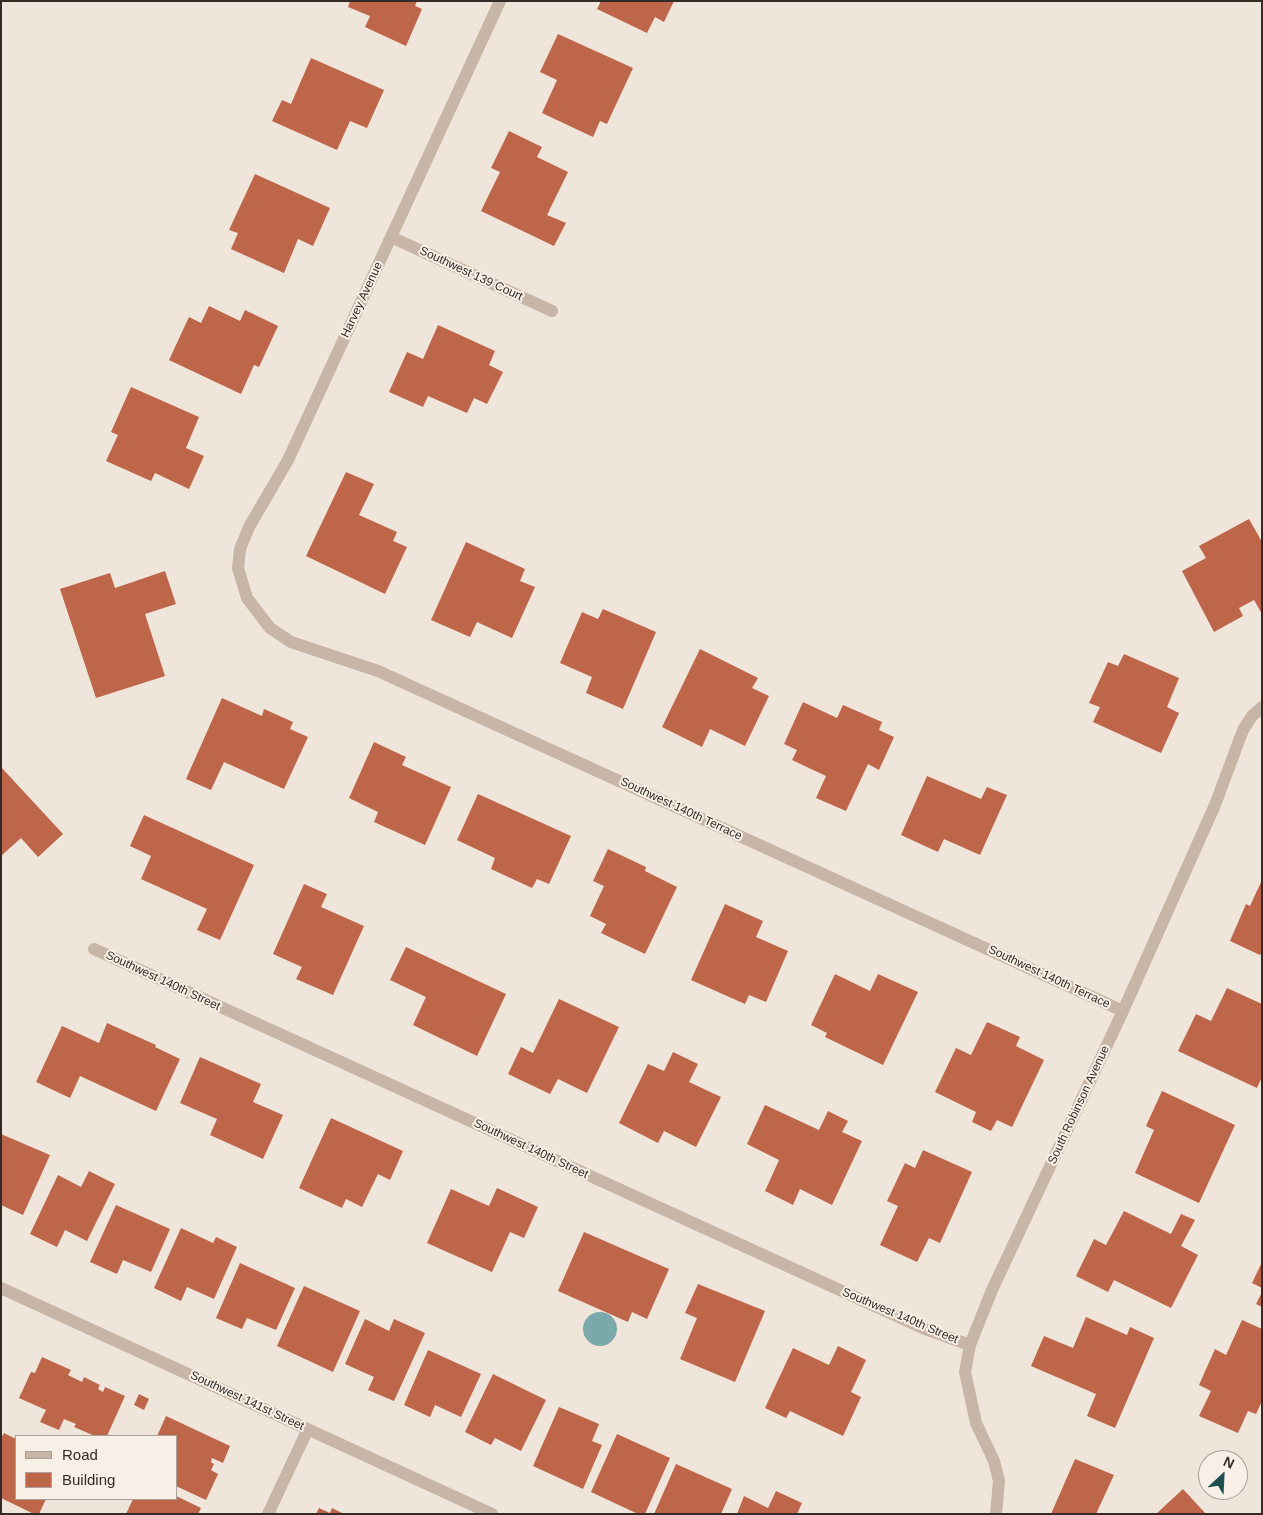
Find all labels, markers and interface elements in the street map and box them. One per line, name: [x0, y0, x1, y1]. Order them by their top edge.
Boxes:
street label: Southwest 139 Court: [417, 244, 525, 304]
street label: Harvey Avenue: [338, 260, 386, 340]
street label: Southwest 140th Terrace: [618, 774, 744, 844]
street label: Southwest 140th Terrace: [986, 942, 1112, 1012]
street label: Southwest 140th Street: [103, 948, 223, 1014]
street label: South Robinson Avenue: [1045, 1043, 1113, 1167]
street label: Southwest 140th Street: [471, 1116, 591, 1182]
street label: Southwest 140th Street: [840, 1285, 960, 1347]
street label: Southwest 141st Street: [188, 1368, 306, 1434]
legend: [15, 1435, 178, 1500]
text: Road: [62, 1446, 98, 1463]
north arrow: [1198, 1450, 1248, 1500]
text: N: [1221, 1453, 1237, 1472]
text: Building: [62, 1471, 115, 1488]

